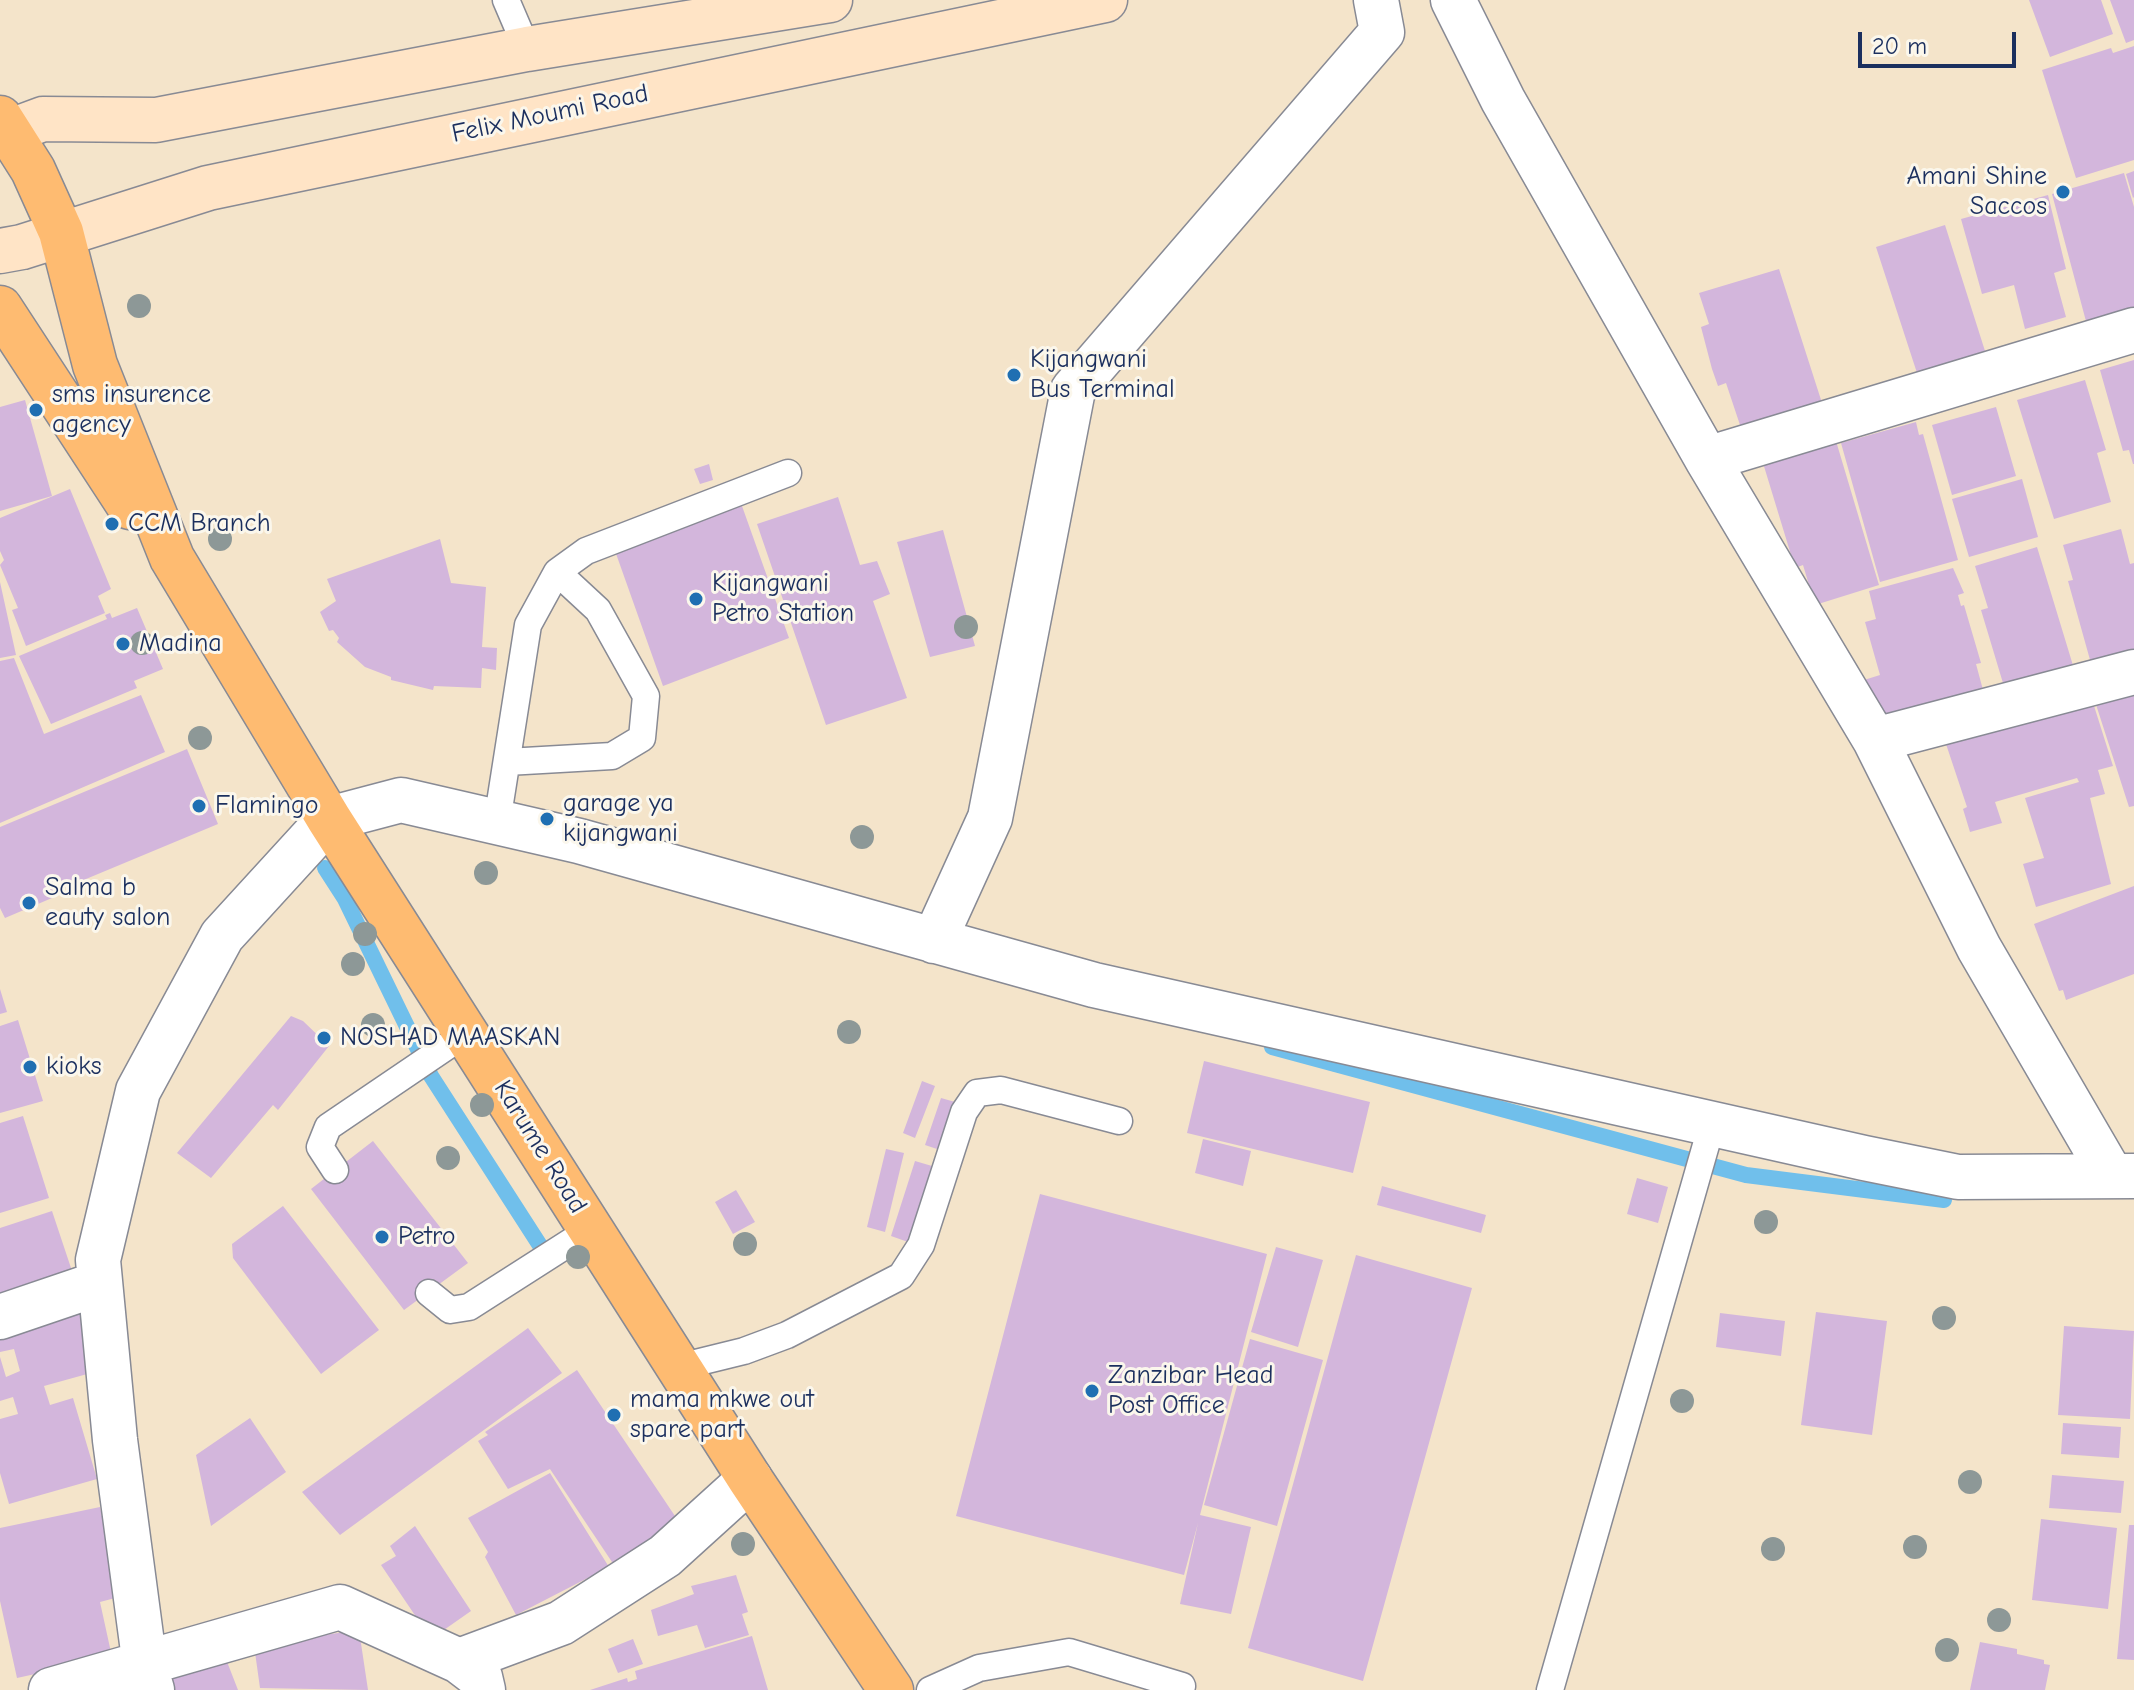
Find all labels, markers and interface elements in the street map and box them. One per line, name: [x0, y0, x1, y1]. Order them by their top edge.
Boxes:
scale bar: [1862, 16, 2020, 66]
text: 20 m: [1872, 32, 1927, 60]
street label: Felix Moumi Road: [449, 78, 651, 150]
place label: Amani Shine Saccos: [1906, 161, 2047, 222]
marker: Amani Shine Saccos: [2054, 183, 2072, 201]
place label: Kijangwani Bus Terminal: [1030, 344, 1175, 406]
marker: Kijangwani Bus Terminal: [1005, 366, 1023, 384]
place label: sms insurence agency: [52, 379, 211, 440]
marker: sms insurence agency: [27, 401, 45, 419]
place label: CCM Branch: [128, 508, 271, 540]
marker: CCM Branch: [103, 515, 121, 533]
place label: Kijangwani Petro Station: [712, 568, 854, 630]
marker: Kijangwani Petro Station: [687, 590, 705, 608]
place label: Madina: [139, 628, 222, 660]
marker: Madina: [114, 635, 132, 653]
place label: garage ya kijangwani: [563, 788, 678, 850]
place label: Flamingo: [215, 790, 318, 822]
marker: Flamingo: [190, 797, 208, 815]
marker: garage ya kijangwani: [538, 810, 556, 828]
place label: Salma b eauty salon: [45, 872, 170, 934]
marker: Salma b eauty salon: [20, 894, 38, 912]
place label: NOSHAD MAASKAN: [340, 1022, 560, 1054]
marker: NOSHAD MAASKAN: [315, 1029, 333, 1047]
place label: kioks: [46, 1051, 102, 1083]
marker: kioks: [21, 1058, 39, 1076]
street label: Karume Road: [487, 1075, 593, 1219]
place label: Petro: [398, 1221, 456, 1253]
marker: Petro: [373, 1228, 391, 1246]
place label: Zanzibar Head Post Office: [1108, 1360, 1273, 1422]
marker: Zanzibar Head Post Office: [1083, 1382, 1101, 1400]
place label: mama mkwe out spare part: [630, 1384, 814, 1446]
marker: mama mkwe out spare part: [605, 1406, 623, 1424]

